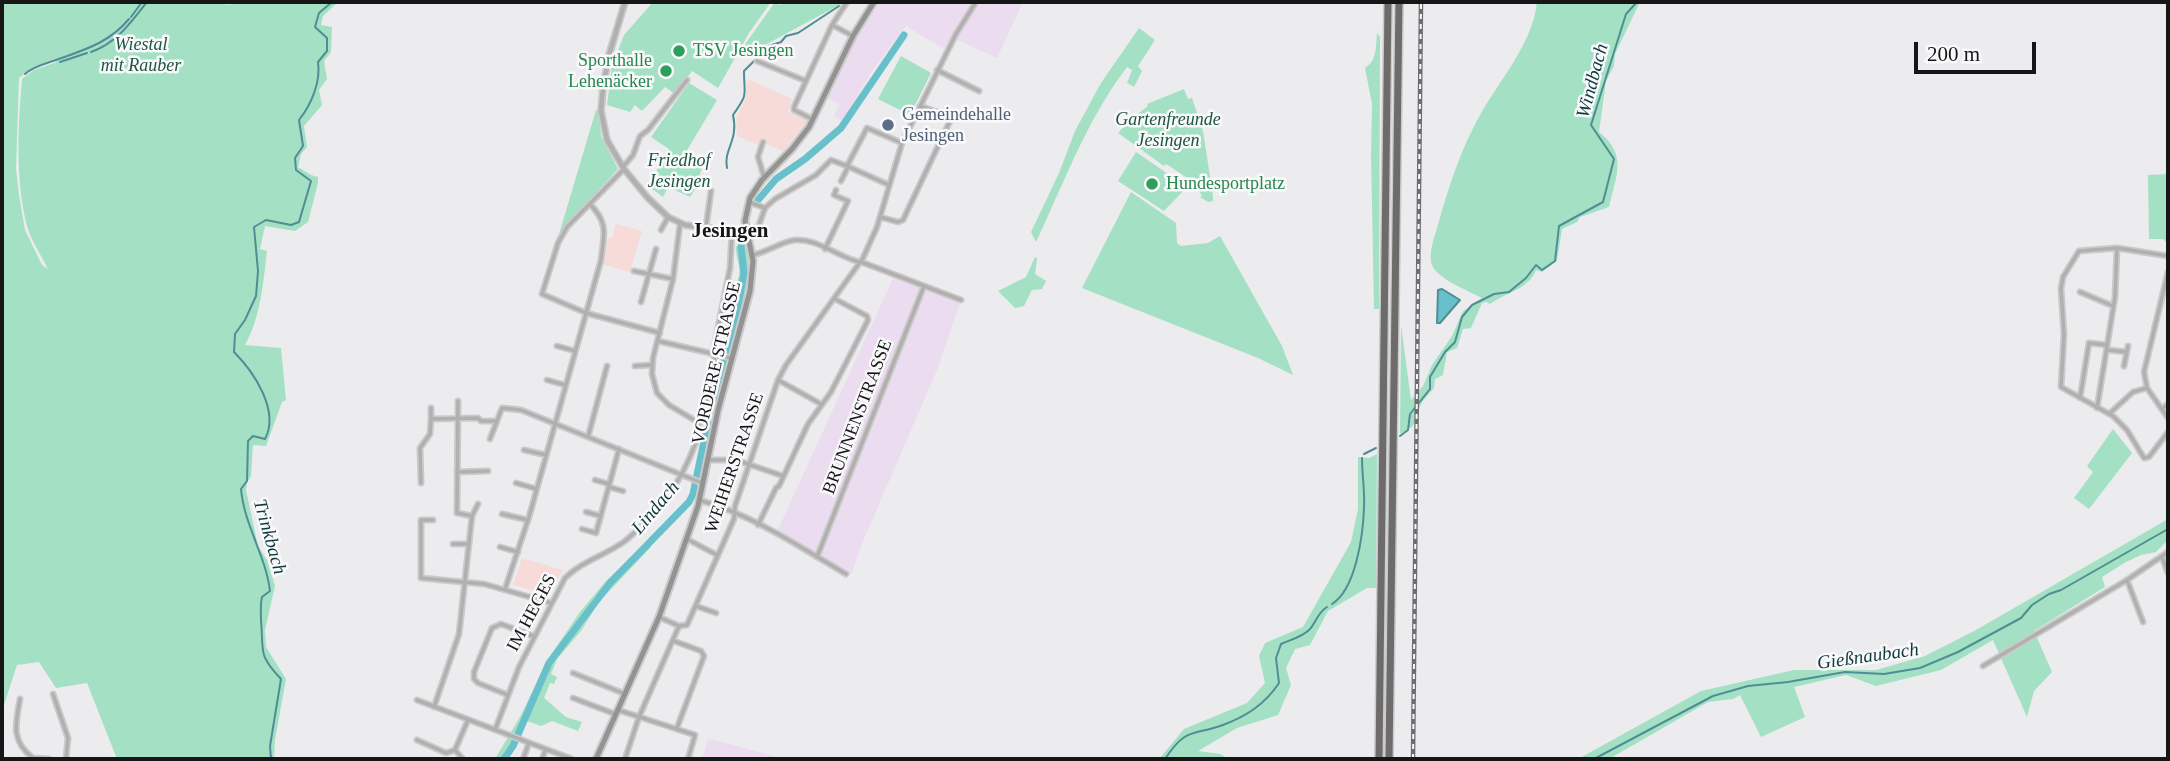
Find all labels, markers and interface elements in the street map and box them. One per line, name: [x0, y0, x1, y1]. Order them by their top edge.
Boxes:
scale bar: [1918, 28, 2040, 72]
park label: Wiestal mit Rauber: [101, 34, 181, 76]
place label: TSV Jesingen: [693, 40, 793, 62]
water label: Windbach: [1572, 41, 1614, 121]
text: 200 m: [1927, 42, 1980, 66]
marker: TSV Jesingen: [671, 43, 687, 59]
place label: Sporthalle Lehenäcker: [568, 50, 652, 92]
marker: Sporthalle Lehenäcker: [658, 63, 674, 79]
place label: Gemeindehalle Jesingen: [902, 104, 1011, 146]
park label: Gartenfreunde Jesingen: [1115, 109, 1221, 152]
marker: Gemeindehalle Jesingen: [880, 117, 896, 133]
park label: Friedhof Jesingen: [648, 150, 710, 192]
place label: Hundesportplatz: [1166, 173, 1285, 195]
marker: Hundesportplatz: [1144, 176, 1160, 192]
district label: Jesingen: [691, 219, 769, 245]
street label: VORDERE STRASSE: [688, 279, 746, 447]
street label: BRUNNENSTRASSE: [819, 337, 897, 497]
street label: WEIHERSTRASSE: [701, 390, 769, 536]
water label: Lindach: [627, 477, 685, 539]
water label: Trinkbach: [247, 497, 291, 577]
street label: IM HEGES: [503, 571, 561, 655]
water label: Gießnaubach: [1816, 639, 1920, 675]

